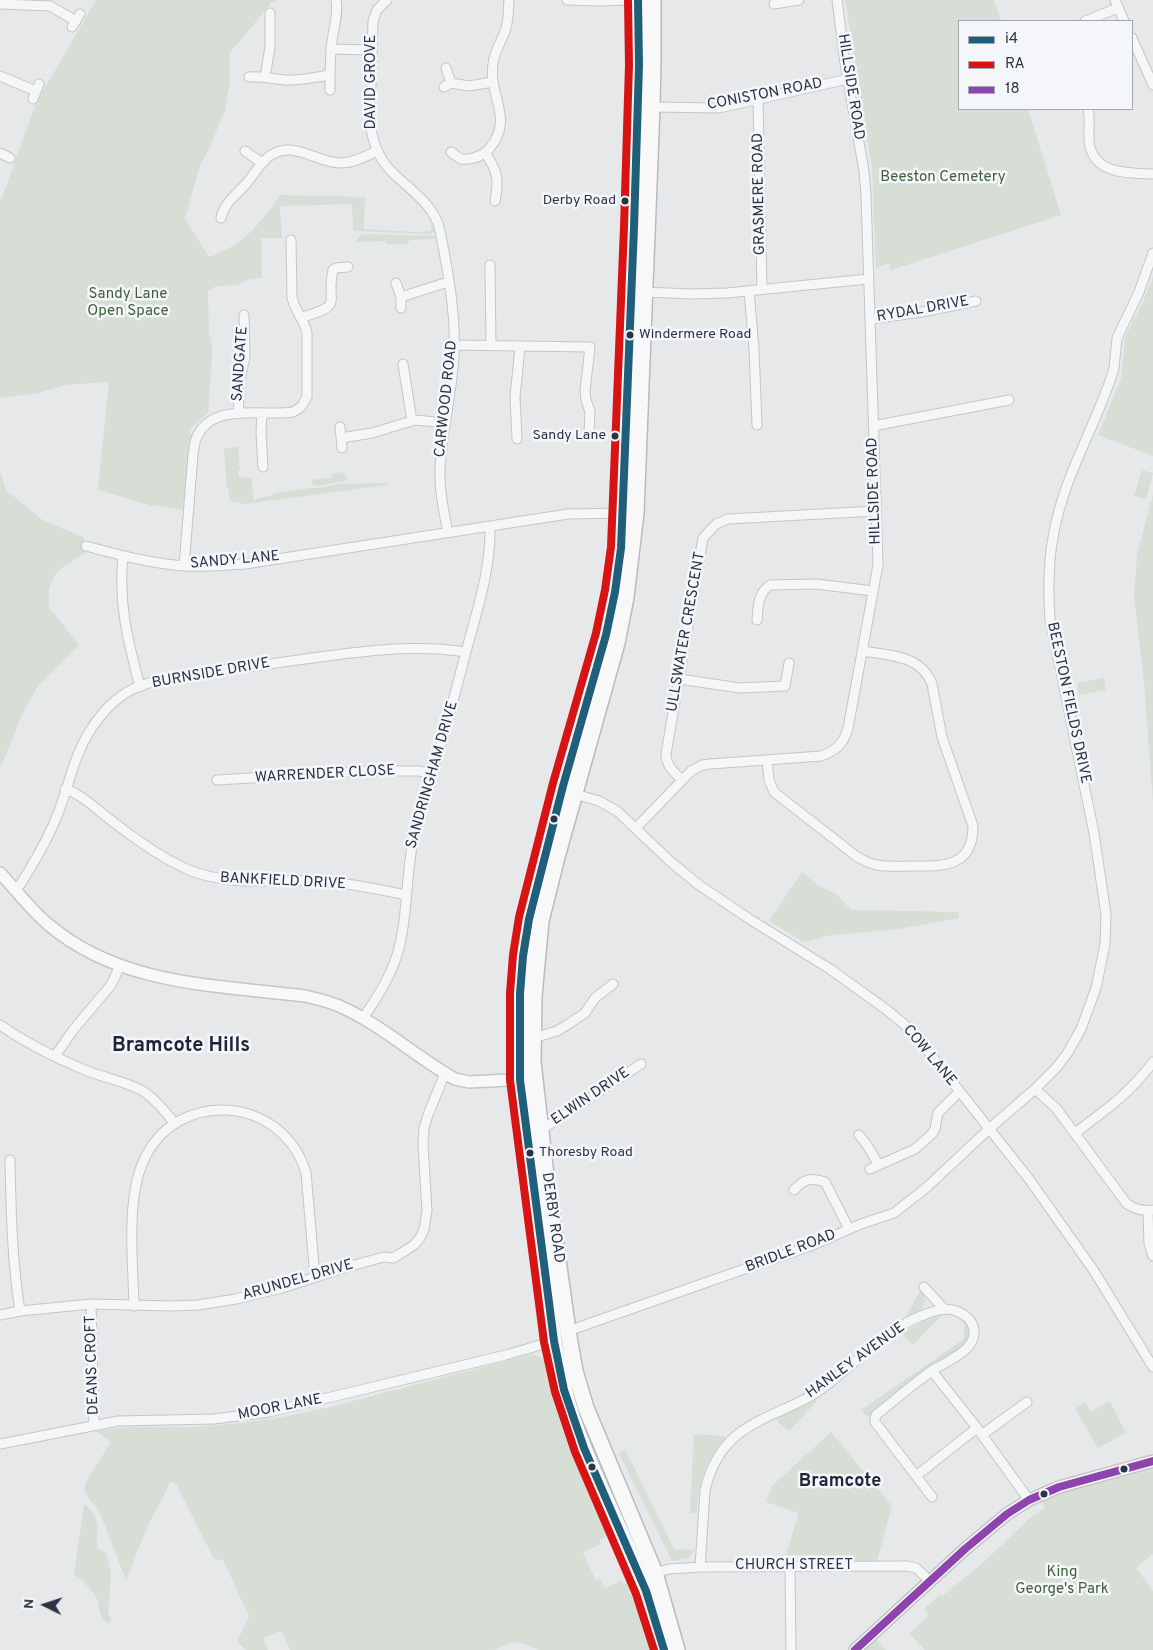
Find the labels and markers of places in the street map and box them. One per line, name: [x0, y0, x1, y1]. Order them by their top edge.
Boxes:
place label: Derby Road: [543, 193, 616, 209]
marker: Derby Road: [620, 196, 630, 206]
place label: Windermere Road: [639, 327, 751, 343]
marker: Windermere Road: [625, 330, 635, 340]
place label: Sandy Lane: [532, 428, 606, 444]
marker: Sandy Lane: [610, 431, 620, 441]
unlabelled marker: [549, 814, 559, 824]
place label: Thoresby Road: [539, 1145, 633, 1161]
marker: Thoresby Road: [525, 1148, 535, 1158]
unlabelled marker: [587, 1462, 597, 1472]
unlabelled marker: [1119, 1464, 1129, 1474]
unlabelled marker: [1039, 1489, 1049, 1499]

